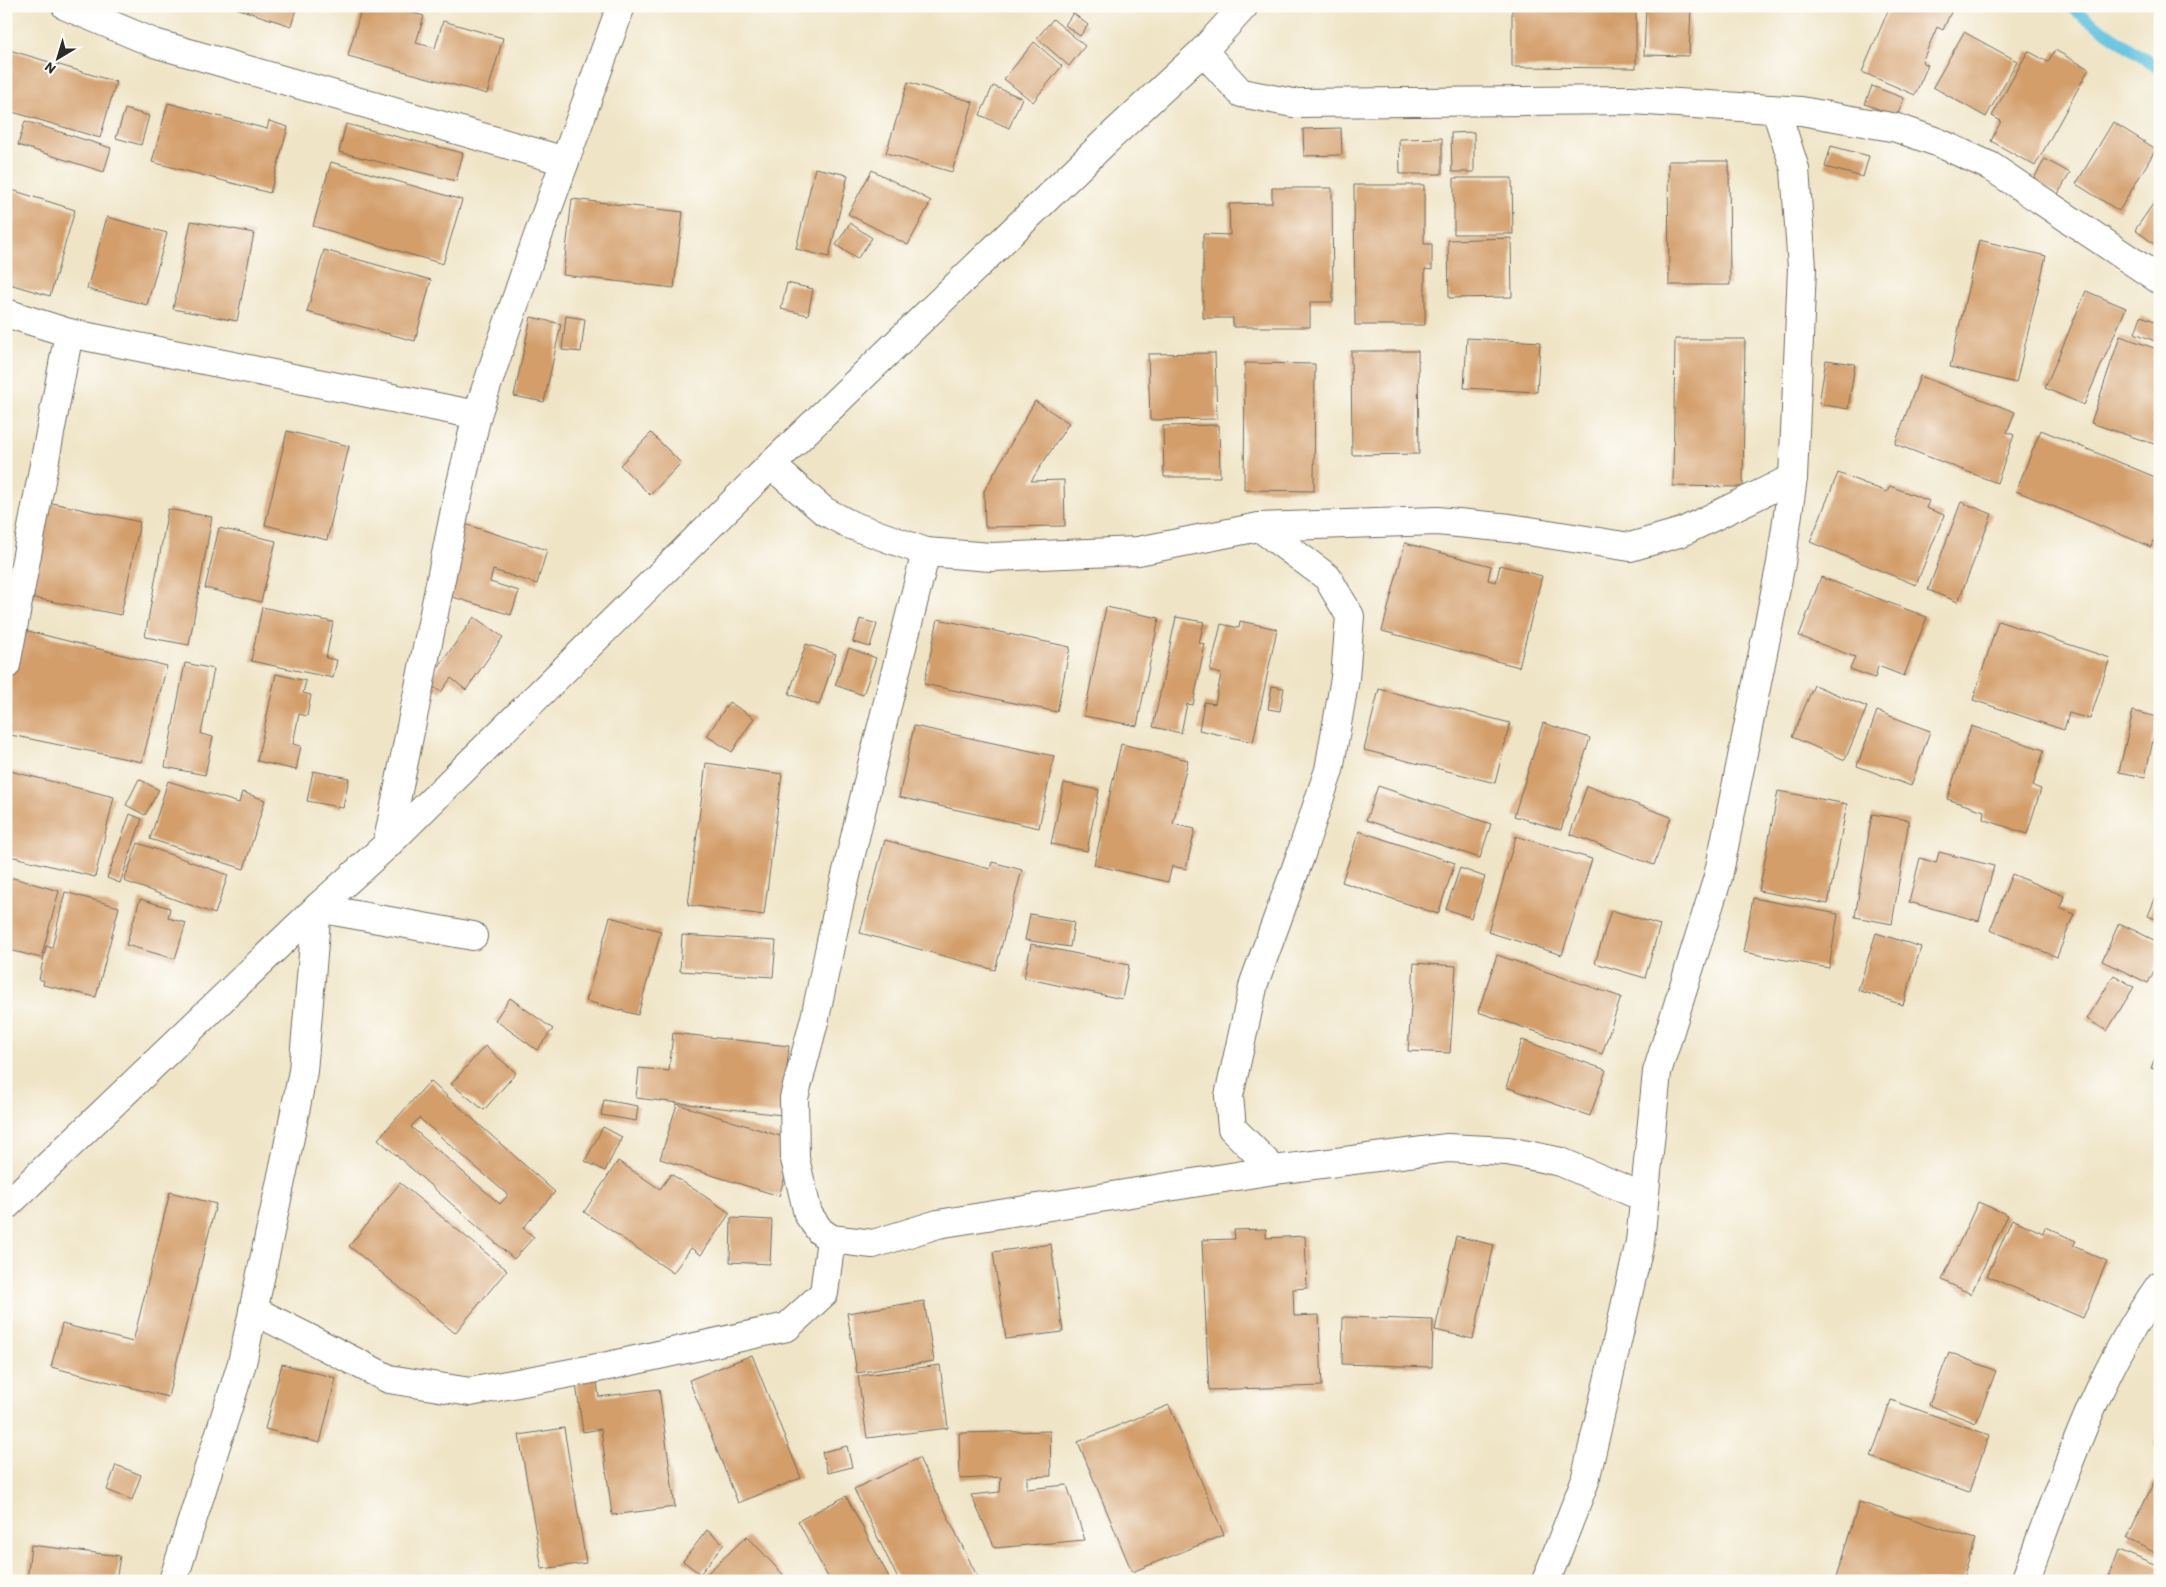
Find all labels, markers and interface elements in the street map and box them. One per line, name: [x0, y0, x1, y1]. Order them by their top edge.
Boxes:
north arrow: [32, 32, 82, 82]
text: N: [41, 58, 59, 77]

